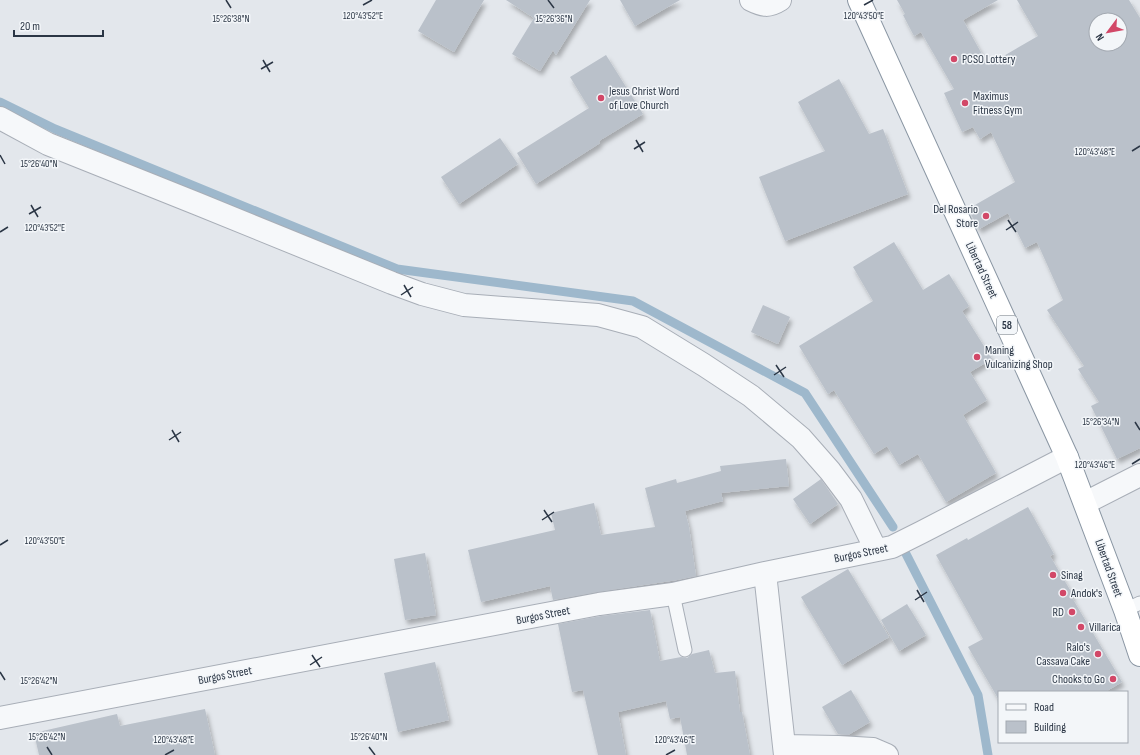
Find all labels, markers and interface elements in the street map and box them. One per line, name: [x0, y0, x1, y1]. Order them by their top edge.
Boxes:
text: 120°43'52"E: [343, 10, 383, 22]
text: 120°43'50"E: [844, 10, 884, 22]
scale bar: [14, 12, 103, 38]
north arrow: [1088, 12, 1128, 52]
text: 15°26'38"N: [212, 13, 250, 25]
text: 15°26'36"N: [535, 13, 573, 25]
text: 20 m: [20, 19, 40, 34]
text: N: [1093, 31, 1107, 43]
place label: PCSO Lottery: [962, 52, 1016, 67]
marker: PCSO Lottery: [949, 54, 959, 64]
place label: Jesus Christ Word of Love Church: [608, 84, 679, 113]
place label: Maximus Fitness Gym: [973, 89, 1022, 118]
marker: Jesus Christ Word of Love Church: [596, 93, 606, 103]
marker: Maximus Fitness Gym: [960, 98, 970, 108]
text: 120°43'48"E: [1075, 146, 1115, 158]
text: 15°26'40"N: [20, 158, 58, 170]
place label: Del Rosario Store: [933, 202, 978, 231]
marker: Del Rosario Store: [981, 211, 991, 221]
text: 120°43'52"E: [25, 222, 65, 234]
street label: Libertad Street: [962, 240, 1001, 301]
road number: 58: [997, 316, 1017, 334]
place label: Maning Vulcanizing Shop: [985, 343, 1053, 372]
marker: Maning Vulcanizing Shop: [972, 352, 982, 362]
text: 15°26'34"N: [1083, 416, 1119, 428]
text: 120°43'46"E: [1075, 459, 1115, 471]
text: 120°43'50"E: [25, 535, 65, 547]
street label: Libertad Street: [1091, 537, 1126, 599]
street label: Burgos Street: [833, 540, 890, 567]
place label: Sinag: [1061, 568, 1083, 583]
marker: Sinag: [1048, 570, 1058, 580]
place label: Andok's: [1070, 586, 1102, 601]
marker: Andok's: [1058, 588, 1068, 598]
street label: Burgos Street: [515, 603, 572, 628]
place label: RD: [1053, 605, 1064, 620]
marker: RD: [1067, 607, 1077, 617]
place label: Villarica: [1089, 620, 1121, 635]
marker: Villarica: [1076, 622, 1086, 632]
place label: Ralo's Cassava Cake: [1036, 640, 1090, 669]
marker: Ralo's Cassava Cake: [1093, 649, 1103, 659]
street label: Burgos Street: [197, 663, 254, 688]
place label: Chooks to Go: [1052, 672, 1105, 687]
marker: Chooks to Go: [1108, 674, 1118, 684]
text: 15°26'42"N: [21, 675, 57, 687]
legend: [998, 691, 1128, 743]
text: Road: [1034, 700, 1054, 715]
text: Building: [1034, 720, 1066, 735]
text: 15°26'42"N: [29, 731, 65, 743]
text: 15°26'40"N: [350, 731, 388, 743]
text: 120°43'48"E: [154, 734, 194, 746]
text: 120°43'46"E: [655, 734, 695, 746]

